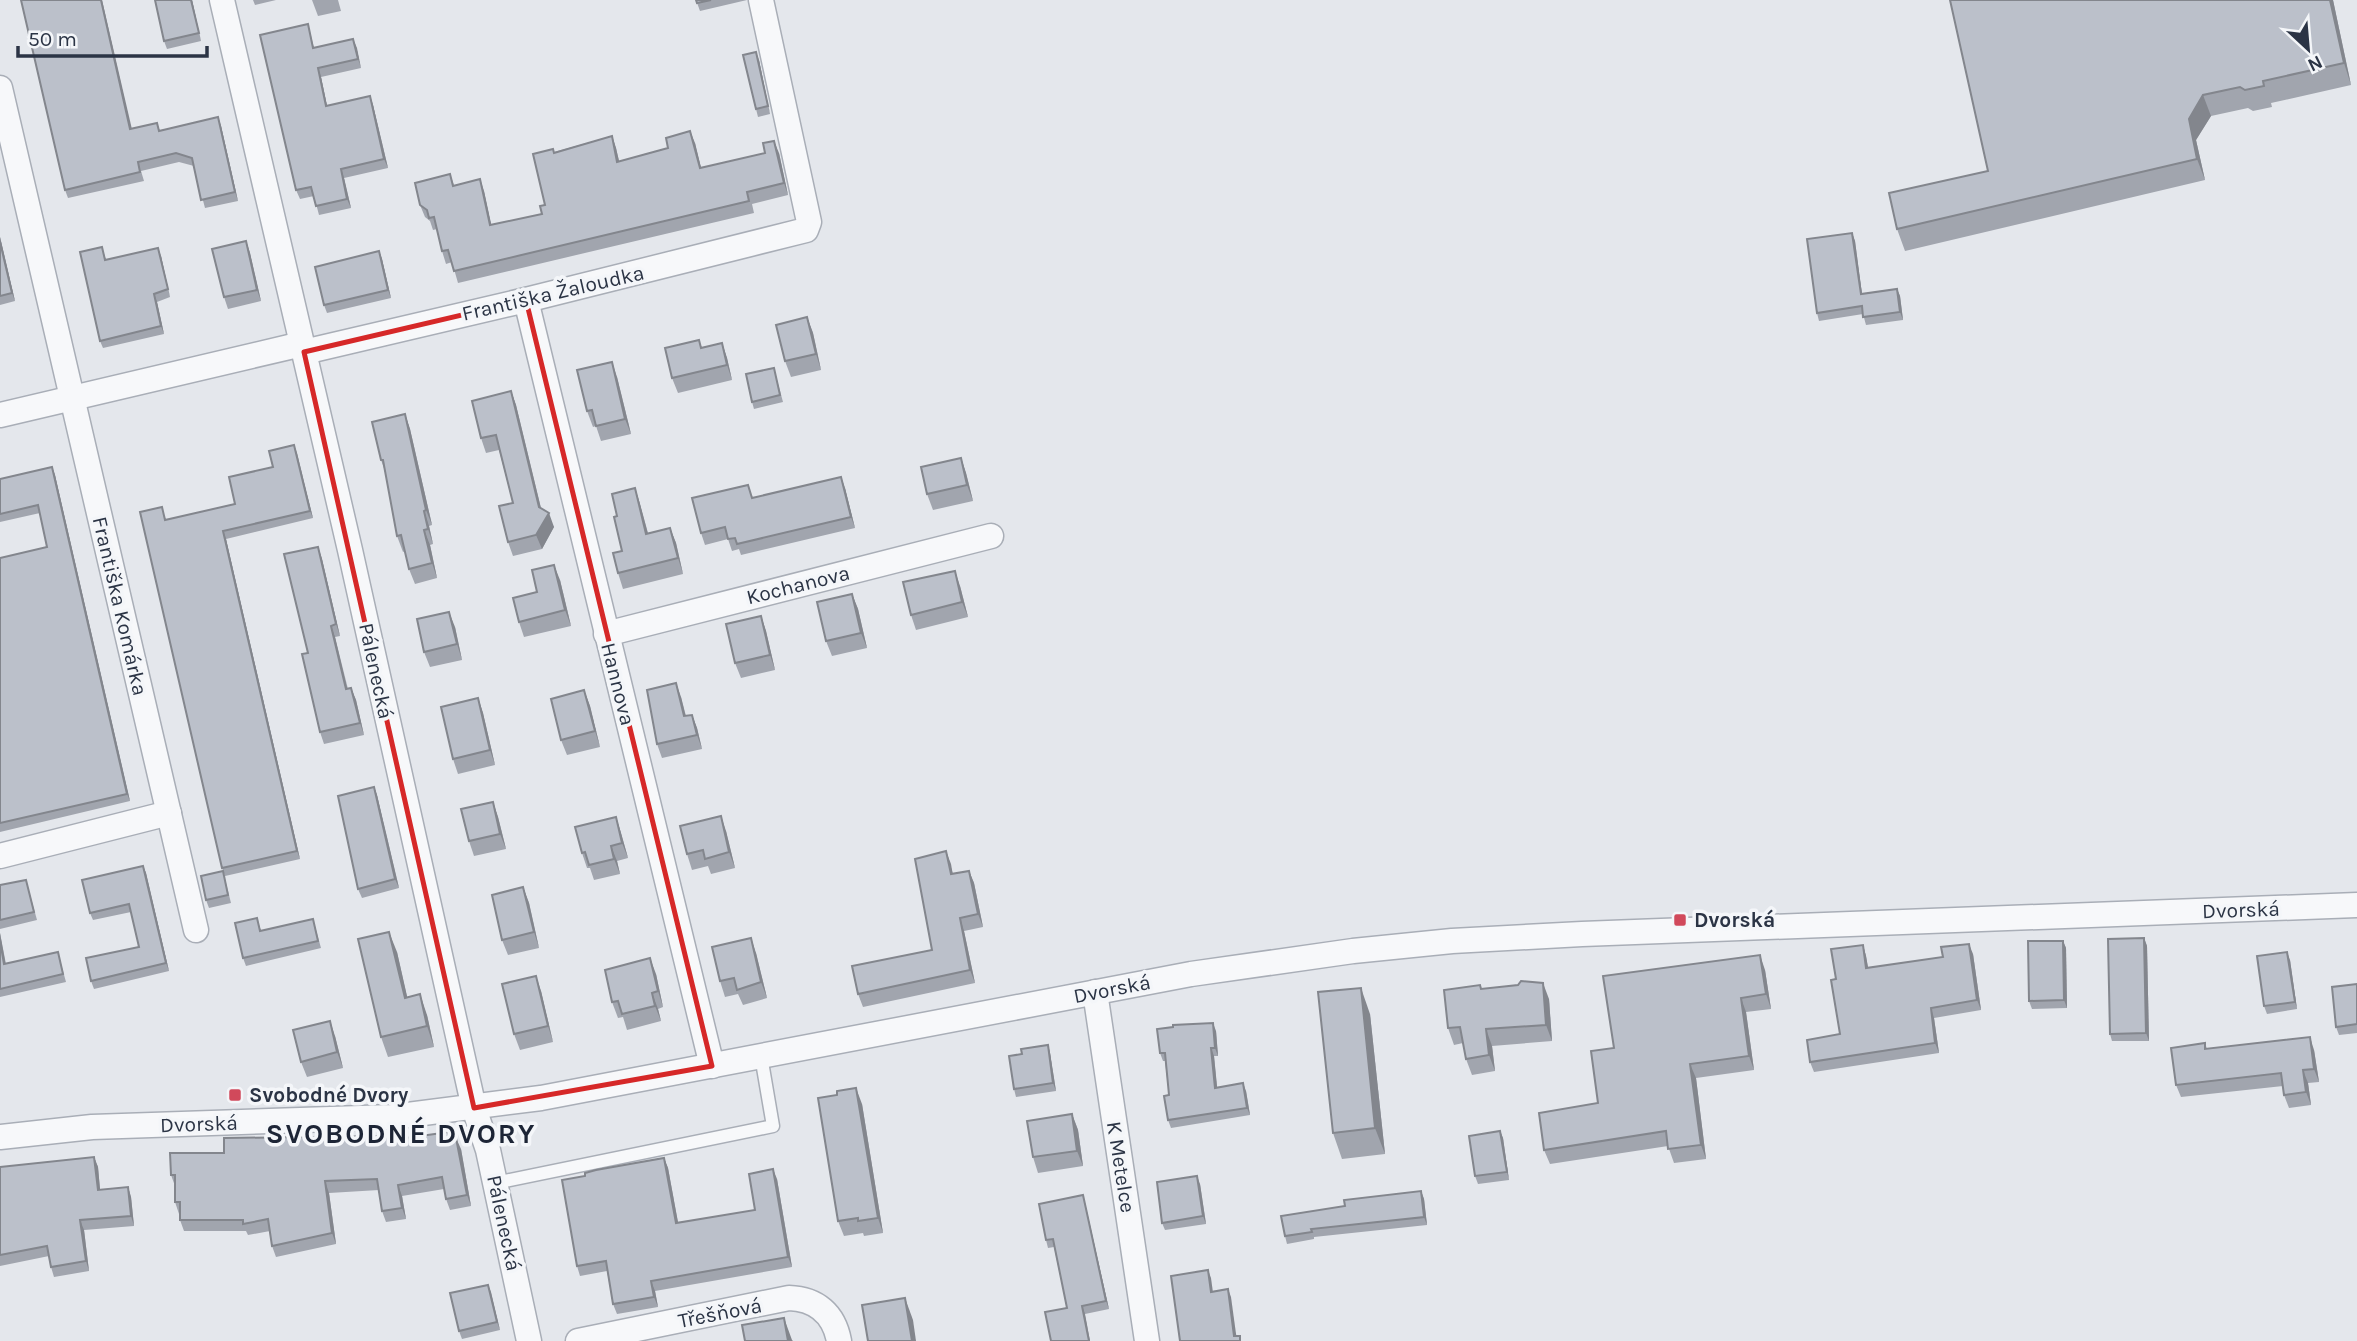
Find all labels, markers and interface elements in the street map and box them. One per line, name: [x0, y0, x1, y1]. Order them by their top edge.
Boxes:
scale bar: [18, 14, 206, 58]
north arrow: [2273, 14, 2343, 84]
text: 50 m: [28, 27, 77, 51]
text: N: [2304, 51, 2326, 76]
street label: Františka Žaloudka: [460, 260, 646, 326]
street label: Františka Komárka: [88, 514, 152, 698]
street label: Kochanova: [744, 561, 852, 609]
street label: Pálenecká: [354, 621, 398, 721]
street label: Hannova: [596, 640, 640, 728]
street label: Dvorská: [2202, 897, 2280, 923]
place label: Dvorská: [1694, 908, 1775, 932]
marker: Dvorská: [1672, 912, 1688, 928]
street label: Dvorská: [1071, 970, 1153, 1008]
place label: Svobodné Dvory: [249, 1083, 409, 1107]
marker: Svobodné Dvory: [227, 1087, 243, 1103]
street label: Dvorská: [160, 1111, 238, 1137]
district label: SVOBODNÉ DVORY: [266, 1116, 536, 1150]
street label: K Metelce: [1102, 1119, 1140, 1215]
street label: Pálenecká: [482, 1173, 526, 1273]
street label: Třešňová: [676, 1293, 764, 1333]

